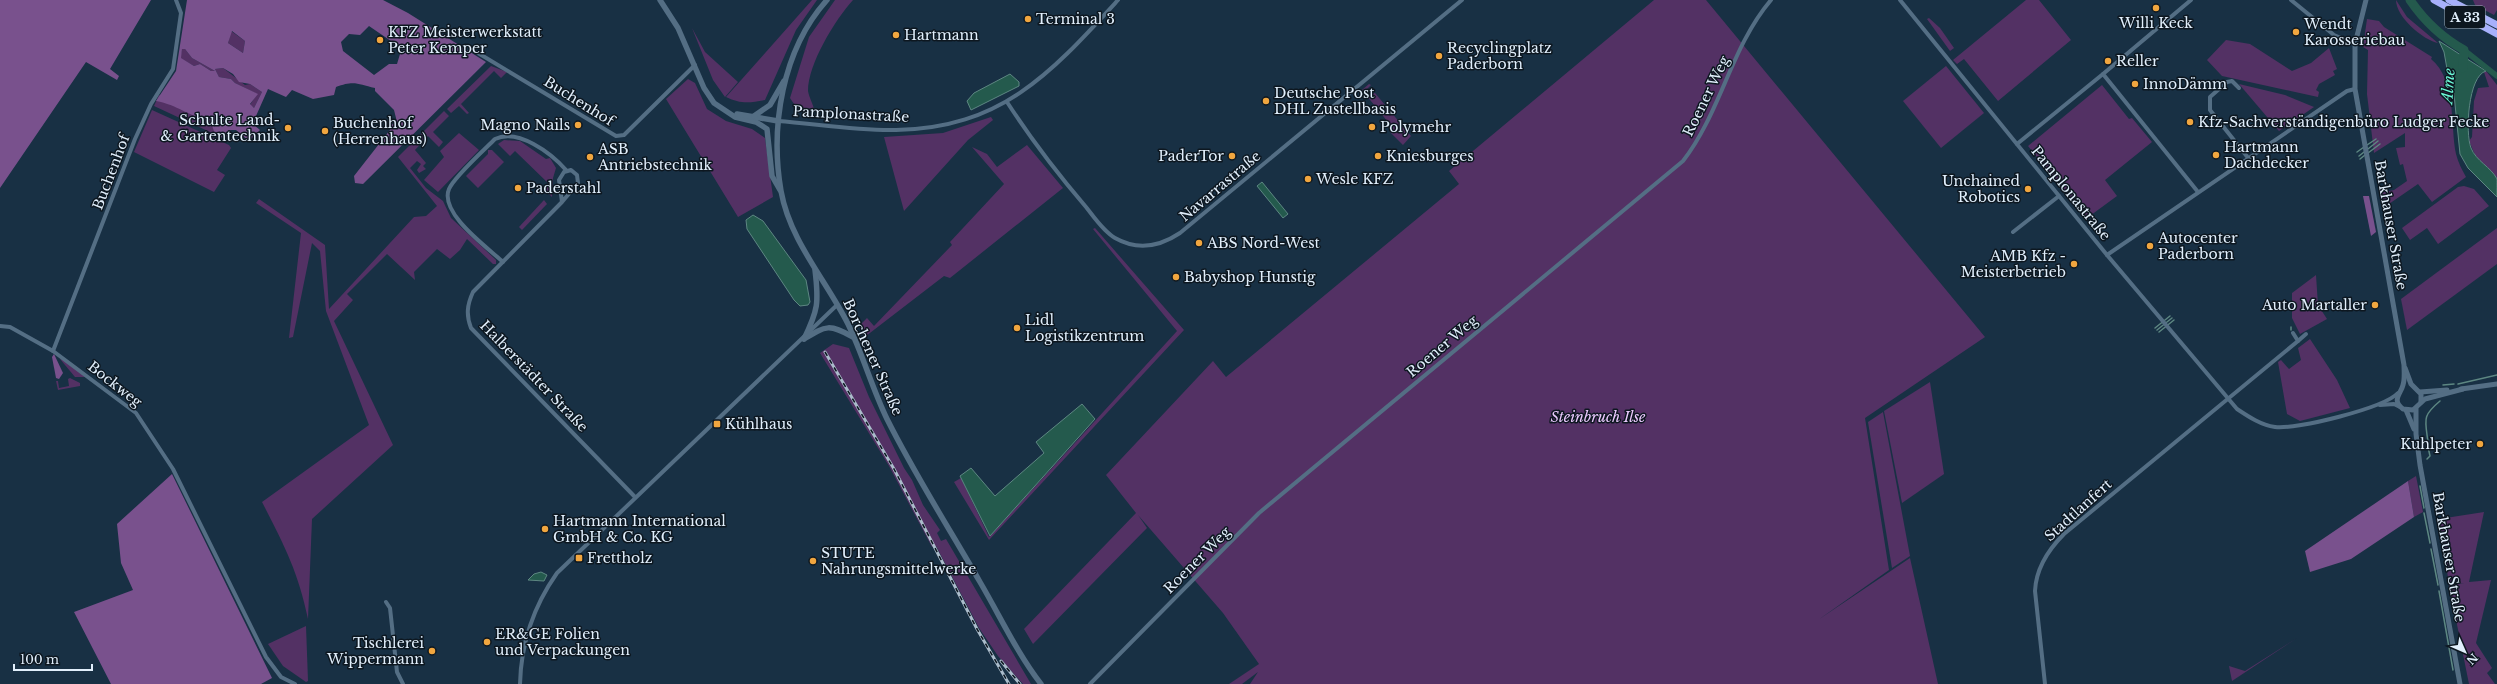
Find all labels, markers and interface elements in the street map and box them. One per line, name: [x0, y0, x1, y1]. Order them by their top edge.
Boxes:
marker: Willi Keck: [2151, 3, 2161, 13]
road number: A 33: [2445, 6, 2485, 28]
place label: Terminal 3: [1036, 10, 1115, 28]
marker: Terminal 3: [1023, 14, 1033, 24]
place label: Willi Keck: [2118, 14, 2193, 32]
place label: Wendt Karosseriebau: [2303, 15, 2405, 49]
place label: KFZ Meisterwerkstatt Peter Kemper: [388, 23, 543, 57]
place label: Hartmann: [904, 26, 979, 44]
marker: Wendt Karosseriebau: [2291, 27, 2301, 37]
marker: Hartmann: [891, 30, 901, 40]
marker: KFZ Meisterwerkstatt Peter Kemper: [375, 35, 385, 45]
place label: Recyclingplatz Paderborn: [1447, 39, 1552, 73]
marker: Recyclingplatz Paderborn: [1434, 51, 1444, 61]
street label: Roener Weg: [1679, 52, 1733, 139]
place label: Reller: [2116, 52, 2159, 70]
marker: Reller: [2103, 56, 2113, 66]
water label: Alme: [2437, 68, 2459, 106]
street label: Buchenhof: [541, 72, 619, 131]
place label: InnoDämm: [2143, 75, 2227, 93]
marker: InnoDämm: [2130, 79, 2140, 89]
place label: Deutsche Post DHL Zustellbasis: [1274, 84, 1396, 118]
marker: Deutsche Post DHL Zustellbasis: [1261, 96, 1271, 106]
street label: Pamplonastraße: [792, 102, 910, 126]
place label: Schulte Land- & Gartentechnik: [161, 111, 280, 145]
place label: Kfz-Sachverständigenbüro Ludger Fecke: [2198, 113, 2489, 131]
place label: Buchenhof (Herrenhaus): [333, 114, 427, 148]
place label: Magno Nails: [480, 116, 570, 134]
marker: Kfz-Sachverständigenbüro Ludger Fecke: [2185, 117, 2195, 127]
place label: Polymehr: [1380, 118, 1451, 136]
marker: Magno Nails: [573, 120, 583, 130]
marker: Polymehr: [1367, 122, 1377, 132]
marker: Schulte Land- & Gartentechnik: [283, 123, 293, 133]
marker: Buchenhof (Herrenhaus): [320, 126, 330, 136]
street label: Buchenhof: [88, 130, 134, 212]
place label: Hartmann Dachdecker: [2224, 138, 2309, 172]
place label: ASB Antriebstechnik: [597, 140, 713, 174]
street label: Pamplonastraße: [2027, 142, 2115, 244]
place label: PaderTor: [1158, 147, 1224, 165]
street label: Navarrastraße: [1176, 147, 1264, 225]
place label: Kniesburges: [1386, 147, 1474, 165]
marker: Hartmann Dachdecker: [2211, 150, 2221, 160]
marker: PaderTor: [1227, 151, 1237, 161]
marker: Kniesburges: [1373, 151, 1383, 161]
marker: ASB Antriebstechnik: [585, 152, 595, 162]
street label: Barkhauser Straße: [2371, 159, 2411, 291]
place label: Wesle KFZ: [1315, 170, 1394, 188]
place label: Unchained Robotics: [1942, 172, 2021, 206]
marker: Wesle KFZ: [1303, 174, 1313, 184]
place label: Paderstahl: [526, 179, 601, 197]
marker: Paderstahl: [513, 183, 523, 193]
marker: Unchained Robotics: [2023, 184, 2033, 194]
place label: Autocenter Paderborn: [2157, 229, 2238, 263]
place label: ABS Nord-West: [1206, 234, 1321, 252]
marker: ABS Nord-West: [1194, 238, 1204, 248]
marker: Autocenter Paderborn: [2145, 241, 2155, 251]
place label: AMB Kfz - Meisterbetrieb: [1961, 247, 2066, 281]
marker: AMB Kfz - Meisterbetrieb: [2069, 259, 2079, 269]
place label: Babyshop Hunstig: [1184, 268, 1316, 286]
marker: Babyshop Hunstig: [1171, 272, 1181, 282]
street label: Borchener Straße: [839, 296, 907, 418]
place label: Auto Martaller: [2261, 296, 2367, 314]
marker: Auto Martaller: [2370, 300, 2380, 310]
place label: Lidl Logistikzentrum: [1025, 311, 1144, 345]
street label: Roener Weg: [1403, 311, 1482, 381]
street label: Halberstädter Straße: [476, 317, 592, 435]
marker: Lidl Logistikzentrum: [1012, 323, 1022, 333]
street label: Bockweg: [84, 357, 146, 411]
park label: Steinbruch Ilse: [1551, 408, 1646, 426]
place label: Kühlhaus: [725, 415, 792, 433]
marker: Kühlhaus: [712, 419, 722, 429]
place label: Kuhlpeter: [2400, 435, 2472, 453]
marker: Kuhlpeter: [2475, 439, 2485, 449]
street label: Stadtlanfert: [2041, 475, 2116, 545]
street label: Barkhauser Straße: [2429, 491, 2469, 623]
place label: Hartmann International GmbH & Co. KG: [553, 512, 726, 546]
street label: Roener Weg: [1160, 522, 1235, 597]
marker: Hartmann International GmbH & Co. KG: [540, 524, 550, 534]
place label: STUTE Nahrungsmittelwerke: [821, 544, 976, 578]
place label: Frettholz: [587, 549, 653, 567]
marker: Frettholz: [574, 553, 584, 563]
marker: STUTE Nahrungsmittelwerke: [808, 556, 818, 566]
place label: ER&GE Folien und Verpackungen: [495, 625, 630, 659]
north arrow: [2445, 632, 2485, 672]
place label: Tischlerei Wippermann: [326, 634, 424, 668]
marker: ER&GE Folien und Verpackungen: [482, 637, 492, 647]
scale bar: [14, 646, 92, 672]
marker: Tischlerei Wippermann: [427, 646, 437, 656]
text: N: [2463, 650, 2481, 668]
text: 100 m: [20, 652, 59, 667]

